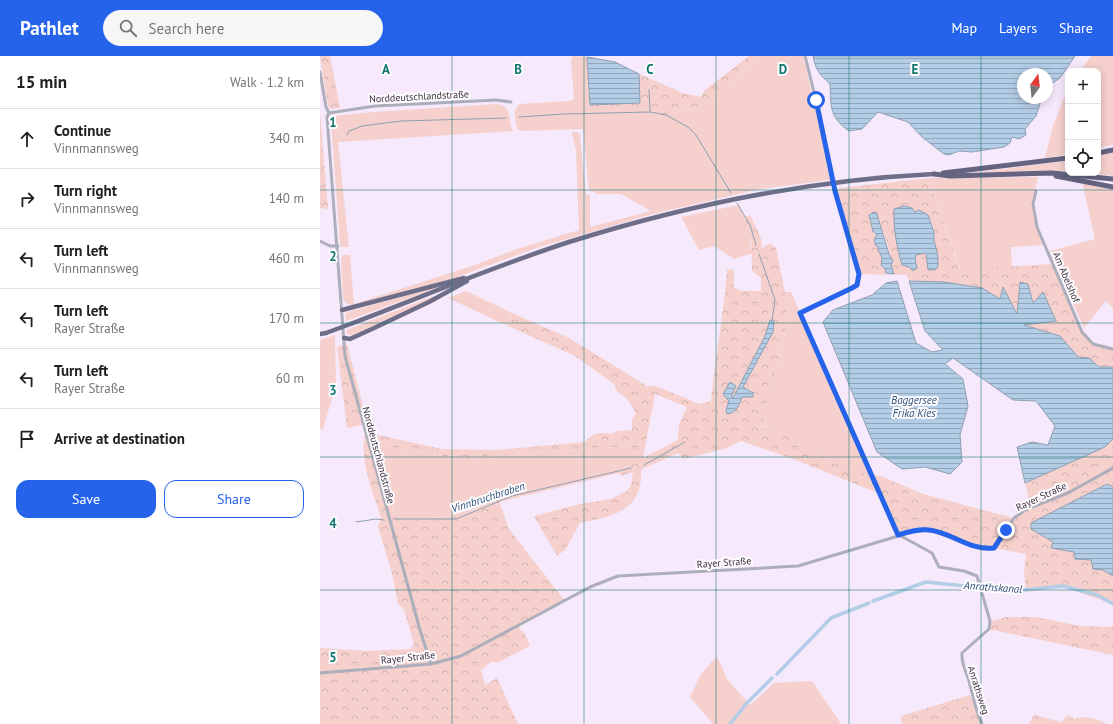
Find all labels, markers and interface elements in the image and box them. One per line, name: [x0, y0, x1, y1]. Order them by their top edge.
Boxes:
search box: [103, 10, 383, 46]
text: Pathlet: [20, 16, 79, 40]
icon: search: [117, 17, 139, 39]
text: Search here: [149, 19, 224, 38]
text: Map: [951, 19, 977, 37]
text: Layers: [999, 19, 1037, 37]
text: Share: [1059, 19, 1093, 37]
text: A: [382, 61, 390, 78]
text: B: [514, 61, 522, 78]
text: C: [646, 61, 654, 78]
text: D: [779, 61, 787, 78]
text: E: [912, 61, 919, 78]
north arrow: [1017, 68, 1053, 104]
map controls: [1065, 68, 1101, 176]
button: +: [1065, 68, 1101, 104]
text: 15 min: [16, 71, 67, 93]
text: Walk · 1.2 km: [230, 74, 304, 91]
street label: Norddeutschlandstraße: [369, 87, 469, 106]
route start: [807, 91, 825, 109]
button: −: [1065, 104, 1101, 140]
text: 1: [329, 114, 337, 131]
text: Continue: [54, 121, 111, 140]
icon: ahead: [16, 128, 38, 150]
text: 340 m: [269, 130, 304, 147]
text: Vinnmannsweg: [54, 140, 139, 157]
button: locate: [1065, 140, 1101, 176]
text: Turn right: [54, 181, 117, 200]
icon: right: [16, 188, 38, 210]
text: 140 m: [269, 190, 304, 207]
text: Vinnmannsweg: [54, 200, 139, 217]
text: Turn left: [54, 241, 108, 260]
icon: left: [16, 248, 38, 270]
text: 2: [329, 248, 337, 265]
text: 460 m: [269, 250, 304, 267]
street label: Am Abelshof: [1050, 250, 1083, 305]
text: Vinnmannsweg: [54, 260, 139, 277]
text: Turn left: [54, 301, 108, 320]
icon: left: [16, 308, 38, 330]
text: 170 m: [269, 310, 304, 327]
text: Rayer Straße: [54, 320, 125, 337]
text: Turn left: [54, 361, 108, 380]
icon: left: [16, 368, 38, 390]
text: 60 m: [276, 370, 304, 387]
text: Rayer Straße: [54, 380, 125, 397]
text: 3: [329, 382, 337, 399]
water label: Baggersee Frika Kies: [891, 393, 937, 420]
street label: Norddeutschlandstraße: [359, 405, 398, 505]
icon: arrive: [16, 428, 38, 450]
text: Arrive at destination: [54, 429, 185, 448]
water label: Vinnbruchbraben: [449, 478, 527, 516]
street label: Rayer Straße: [1014, 479, 1069, 514]
button: Save: [16, 480, 156, 518]
button: Share: [164, 480, 304, 518]
text: 4: [329, 515, 337, 532]
route end: [997, 521, 1015, 539]
street label: Rayer Straße: [696, 554, 752, 571]
water label: Anrathskanal: [962, 578, 1023, 596]
street label: Rayer Straße: [380, 648, 436, 667]
text: 5: [329, 649, 337, 666]
street label: Anrathsweg: [965, 664, 992, 716]

